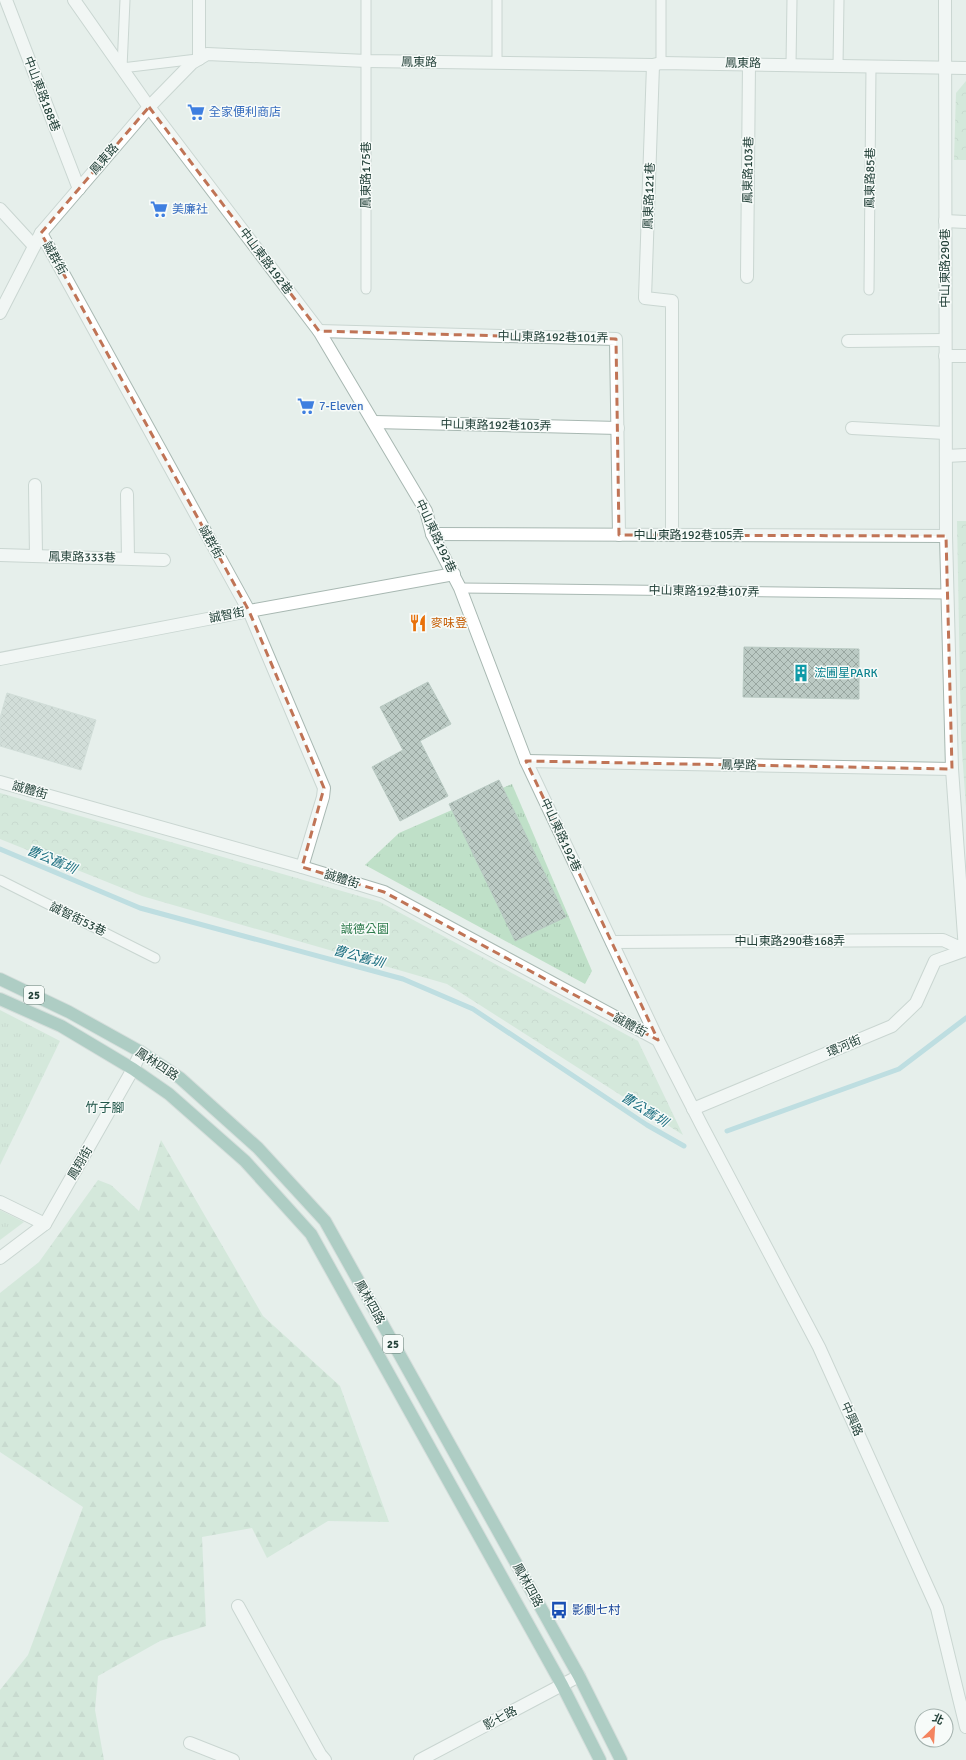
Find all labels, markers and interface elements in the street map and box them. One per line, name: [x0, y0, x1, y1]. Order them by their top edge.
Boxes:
street label: 中山東路188巷: [20, 54, 63, 134]
street label: 鳳東路: [401, 55, 437, 70]
street label: 鳳東路: [725, 56, 761, 71]
supermarket icon: 全家便利商店: [186, 102, 206, 122]
place label: 全家便利商店: [209, 105, 281, 120]
street label: 鳳東路103巷: [740, 136, 757, 204]
street label: 鳳東路: [87, 141, 122, 178]
street label: 鳳東路175巷: [359, 141, 374, 209]
street label: 鳳東路85巷: [862, 147, 879, 209]
street label: 鳳東路121巷: [641, 162, 658, 230]
supermarket icon: 美廉社: [149, 199, 169, 219]
place label: 美廉社: [172, 202, 208, 217]
street label: 中山東路192巷: [236, 225, 295, 298]
street label: 中山東路290巷: [938, 228, 953, 308]
street label: 誠群街: [39, 239, 70, 278]
street label: 中山東路192巷101弄: [497, 329, 609, 346]
supermarket icon: 7-Eleven: [296, 396, 316, 416]
place label: 7-Eleven: [319, 399, 364, 414]
street label: 中山東路192巷103弄: [440, 417, 552, 434]
street label: 中山東路192巷: [412, 497, 459, 575]
street label: 誠群街: [195, 523, 226, 562]
street label: 中山東路192巷105弄: [634, 528, 744, 543]
street label: 鳳東路333巷: [48, 549, 116, 566]
street label: 中山東路192巷107弄: [648, 583, 760, 600]
street label: 誠智街: [208, 605, 246, 626]
restaurant icon: 麥味登: [408, 613, 428, 633]
place label: 麥味登: [431, 616, 467, 631]
building icon: 浤圃星PARK: [791, 663, 811, 683]
place label: 浤圃星PARK: [814, 666, 878, 681]
street label: 鳳學路: [721, 758, 757, 773]
street label: 誠體街: [10, 778, 49, 803]
street label: 中山東路192巷: [537, 796, 584, 874]
water label: 曹公舊圳: [25, 842, 81, 878]
street label: 誠體街: [322, 867, 361, 892]
street label: 誠智街53巷: [47, 899, 108, 940]
park label: 誠德公園: [341, 922, 389, 937]
street label: 中山東路290巷168弄: [735, 934, 845, 949]
water label: 曹公舊圳: [332, 943, 388, 972]
road number: 25: [24, 986, 44, 1004]
street label: 誠體街: [610, 1010, 649, 1041]
street label: 環河街: [825, 1033, 864, 1060]
street label: 鳳林四路: [133, 1045, 181, 1084]
water label: 曹公舊圳: [618, 1089, 672, 1131]
district label: 竹子腳: [85, 1100, 125, 1116]
street label: 鳳翔街: [65, 1144, 96, 1183]
street label: 鳳林四路: [351, 1278, 388, 1327]
road number: 25: [383, 1335, 403, 1353]
street label: 中興路: [837, 1400, 866, 1439]
street label: 鳳林四路: [509, 1561, 546, 1610]
bus stop icon: 影劇七村: [549, 1600, 569, 1620]
place label: 影劇七村: [572, 1603, 621, 1618]
street label: 影七路: [481, 1703, 520, 1734]
north arrow: [914, 1708, 954, 1748]
text: 北: [930, 1711, 946, 1728]

